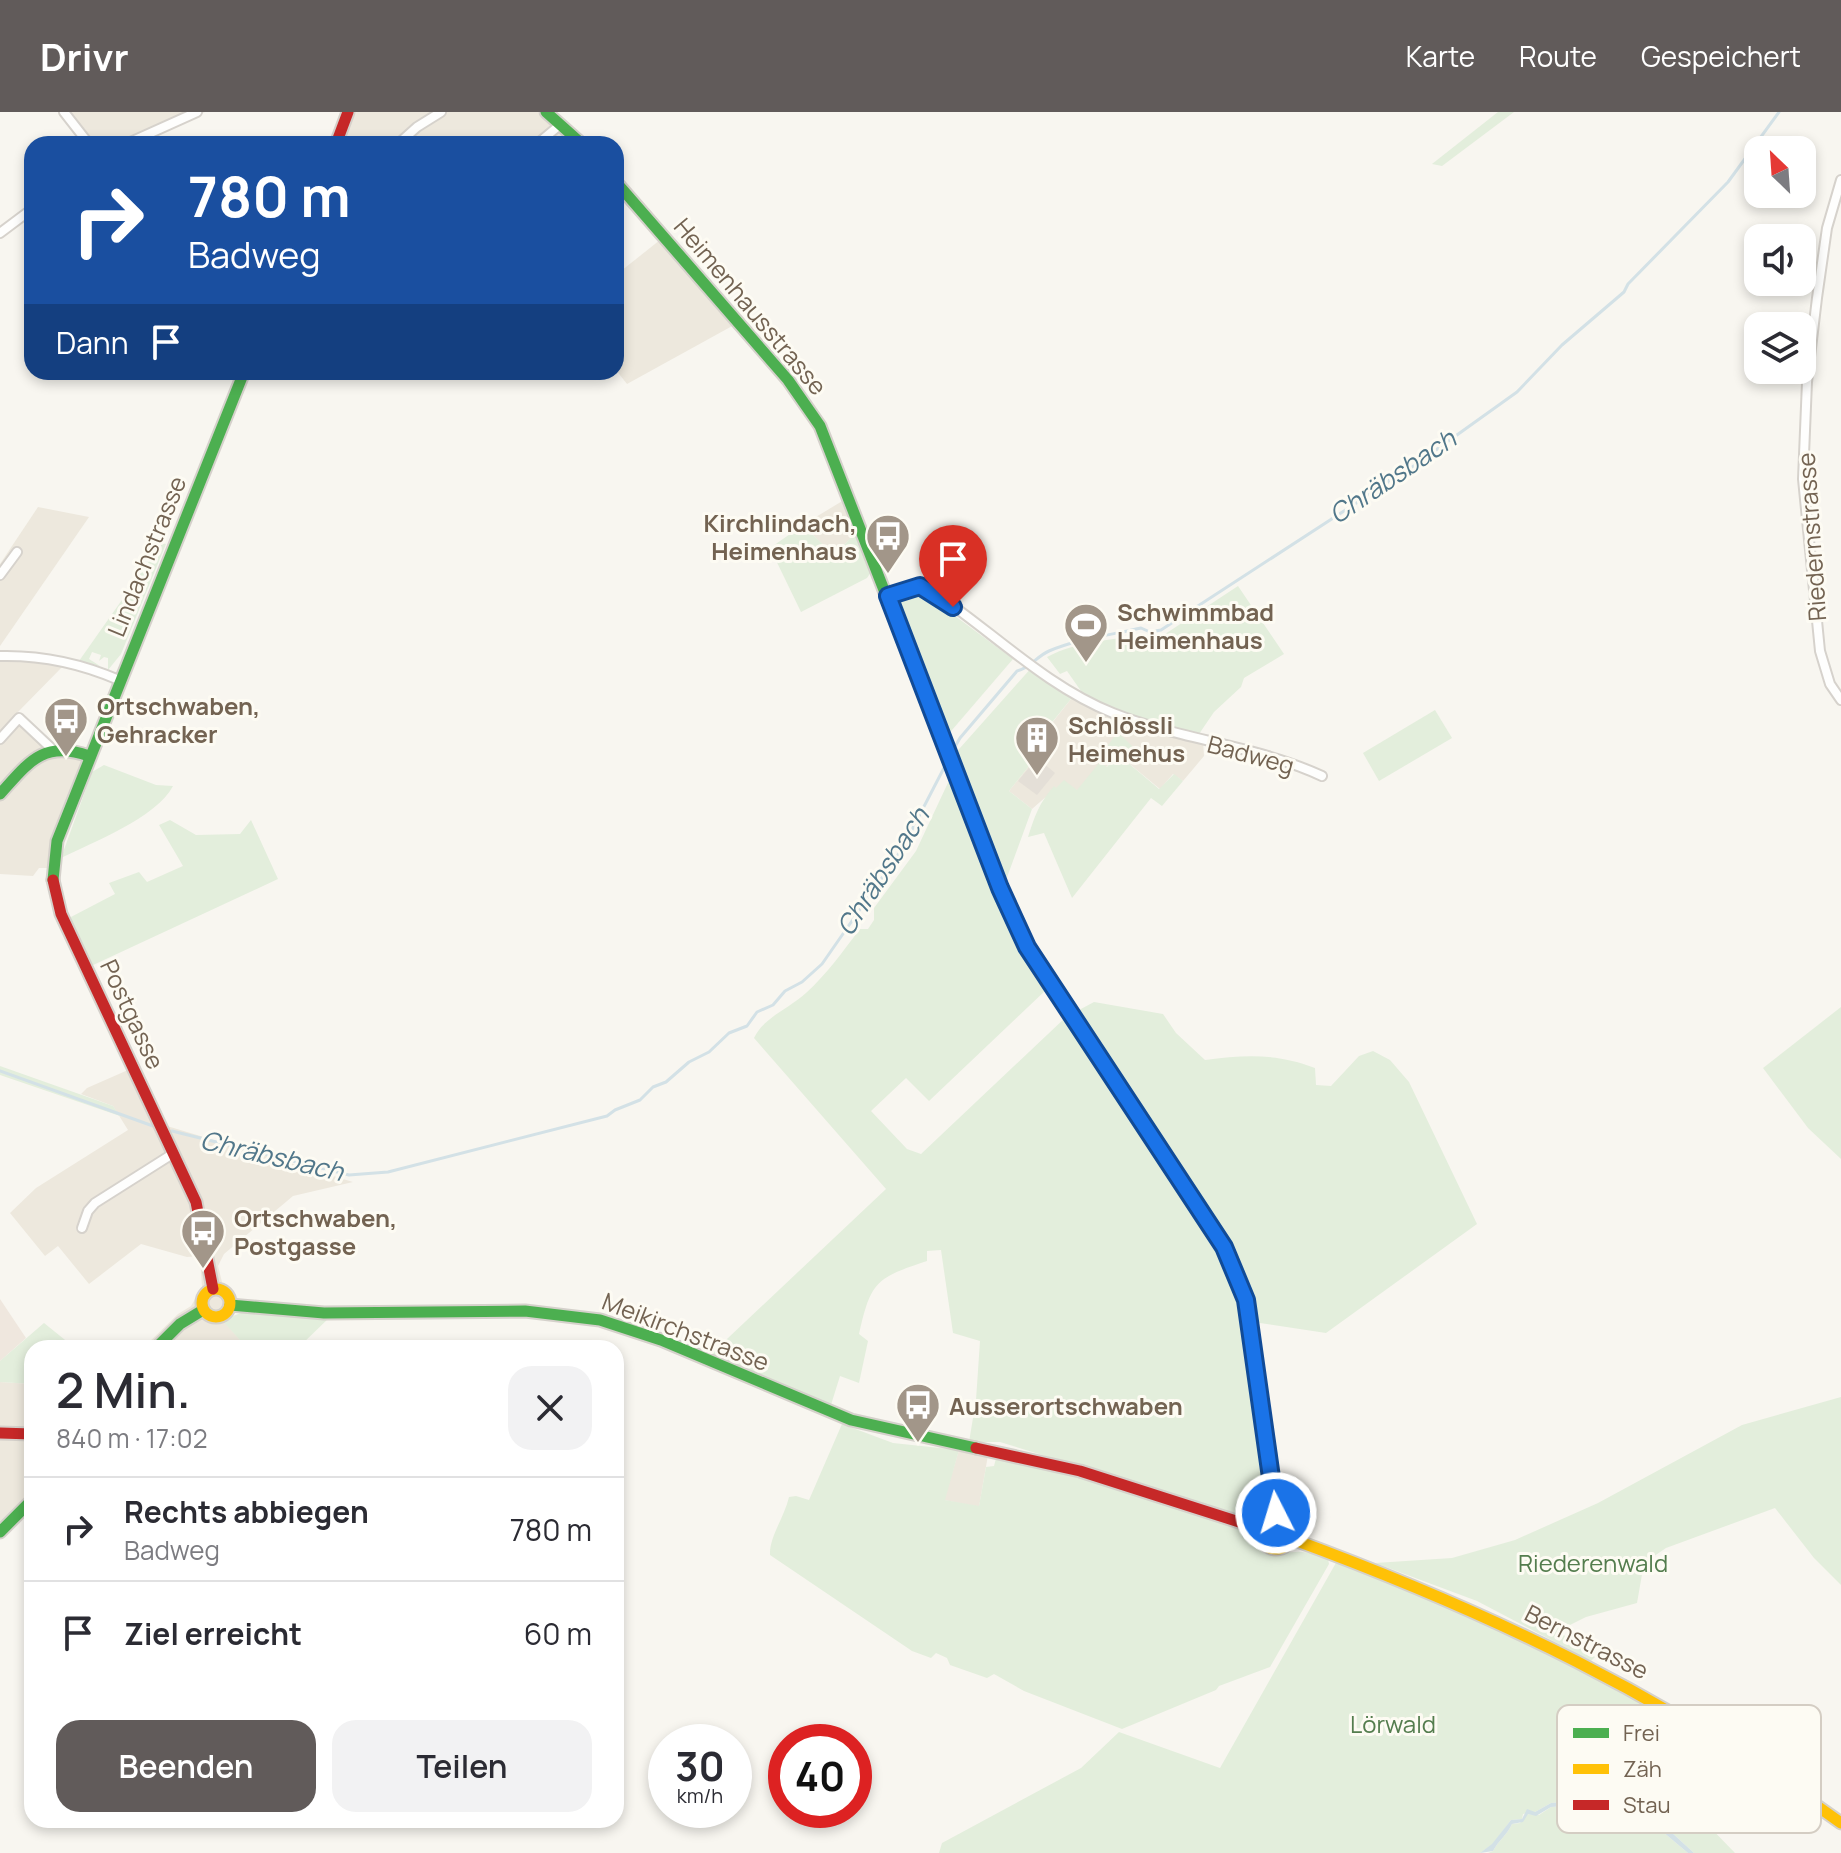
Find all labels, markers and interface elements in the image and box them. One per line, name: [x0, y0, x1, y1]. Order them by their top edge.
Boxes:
text: Drivr: [40, 30, 129, 82]
text: Karte: [1406, 37, 1475, 75]
text: Route: [1519, 37, 1597, 75]
text: Gespeichert: [1641, 37, 1801, 75]
north arrow: [1744, 136, 1816, 208]
map controls: [1744, 136, 1816, 384]
text: 780 m: [188, 157, 351, 234]
icon: right: [56, 168, 160, 272]
street label: Heimenhausstrasse: [667, 210, 835, 402]
button: sound: [1744, 224, 1816, 296]
text: Badweg: [188, 230, 321, 279]
button: layers: [1744, 312, 1816, 384]
icon: arrive: [144, 320, 188, 364]
text: Dann: [56, 322, 128, 363]
water label: Chräbsbach: [1321, 419, 1464, 532]
street label: Riedernstrasse: [1789, 452, 1833, 622]
street label: Lindachstrasse: [99, 471, 193, 641]
place label: Kirchlindach, Heimenhaus: [704, 506, 857, 567]
bus stop icon: Kirchlindach, Heimenhaus: [864, 512, 912, 575]
pin: [919, 525, 987, 607]
icon: arrive: [931, 537, 975, 581]
place label: Schwimmbad Heimenhaus: [1117, 595, 1274, 656]
sports icon: Schwimmbad Heimenhaus: [1062, 601, 1110, 664]
place label: Ortschwaben, Gehracker: [97, 689, 260, 750]
bus stop icon: Ortschwaben, Gehracker: [42, 695, 90, 758]
place label: Schlössli Heimehus: [1068, 708, 1185, 769]
building icon: Schlössli Heimehus: [1013, 714, 1061, 777]
street label: Badweg: [1204, 727, 1298, 781]
water label: Chräbsbach: [827, 799, 938, 942]
street label: Postgasse: [93, 954, 173, 1074]
water label: Chräbsbach: [197, 1121, 349, 1189]
place label: Ortschwaben, Postgasse: [234, 1201, 397, 1262]
bus stop icon: Ortschwaben, Postgasse: [179, 1207, 227, 1270]
street label: Meikirchstrasse: [598, 1284, 774, 1378]
text: 2 Min.: [56, 1357, 191, 1422]
button: close: [508, 1366, 592, 1450]
bus stop icon: Ausserortschwaben: [894, 1381, 942, 1444]
place label: Ausserortschwaben: [949, 1389, 1183, 1422]
text: 840 m · 17:02: [56, 1420, 207, 1456]
position arrow: [1234, 1471, 1318, 1555]
text: Rechts abbiegen: [124, 1491, 369, 1532]
icon: right: [56, 1507, 100, 1551]
text: 780 m: [510, 1509, 592, 1550]
text: Badweg: [124, 1532, 220, 1568]
park label: Riederenwald: [1518, 1546, 1668, 1579]
street label: Bernstrasse: [1520, 1596, 1654, 1686]
icon: arrive: [56, 1611, 100, 1655]
text: Ziel erreicht: [124, 1613, 302, 1654]
text: 60 m: [524, 1613, 592, 1654]
legend: [1557, 1705, 1821, 1833]
park label: Lörwald: [1350, 1707, 1436, 1740]
text: Frei: [1623, 1718, 1660, 1748]
button: Beenden: [56, 1720, 316, 1812]
button: Teilen: [332, 1720, 592, 1812]
speed limit sign: 40: [768, 1724, 872, 1828]
text: 30: [675, 1738, 725, 1793]
text: Zäh: [1623, 1754, 1662, 1784]
text: km/h: [677, 1782, 723, 1809]
text: Stau: [1623, 1790, 1671, 1820]

